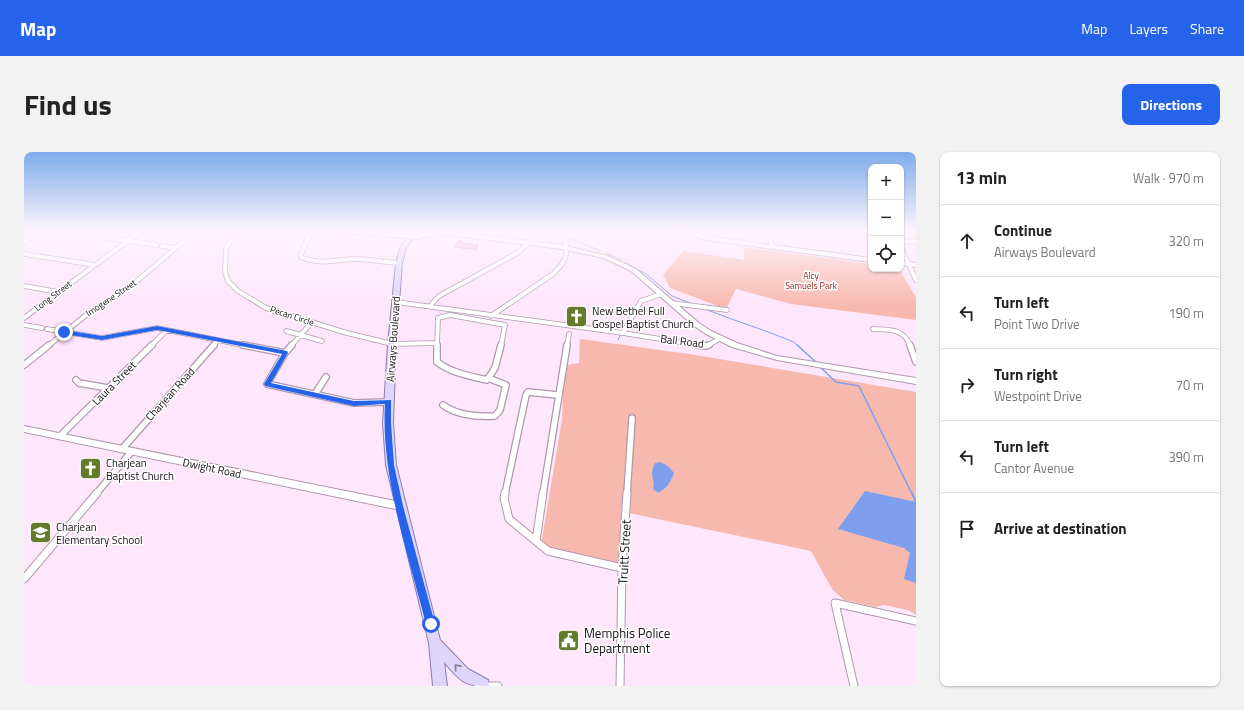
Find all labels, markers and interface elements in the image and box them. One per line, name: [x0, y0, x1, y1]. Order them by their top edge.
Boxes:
text: Map: [20, 14, 56, 43]
text: Map: [1081, 18, 1107, 39]
text: Layers: [1129, 18, 1168, 39]
text: Share: [1190, 18, 1224, 39]
text: Find us: [24, 83, 112, 126]
button: Directions: [1122, 84, 1220, 125]
map controls: [868, 164, 904, 272]
button: +: [868, 164, 904, 200]
text: 13 min: [956, 165, 1007, 191]
text: Walk · 970 m: [1133, 168, 1204, 188]
button: −: [868, 200, 904, 236]
text: Continue: [994, 219, 1052, 242]
icon: ahead: [956, 230, 978, 252]
text: 320 m: [1168, 231, 1204, 251]
button: locate: [868, 236, 904, 272]
text: Airways Boulevard: [994, 242, 1096, 262]
park label: Alcy Samuels Park: [785, 269, 838, 292]
street label: Imogene Street: [83, 275, 139, 319]
street label: Long Street: [31, 277, 75, 314]
text: Turn left: [994, 291, 1049, 314]
street label: Airways Boulevard: [382, 295, 404, 382]
street label: Pecan Circle: [268, 302, 316, 329]
icon: left: [956, 302, 978, 324]
place label: New Bethel Full Gospel Baptist Church: [592, 303, 694, 332]
text: 190 m: [1168, 303, 1204, 323]
church icon: New Bethel Full Gospel Baptist Church: [563, 304, 589, 330]
text: Point Two Drive: [994, 314, 1080, 334]
route end: [55, 323, 73, 341]
street label: Ball Road: [659, 330, 705, 352]
street label: Laura Street: [88, 357, 140, 409]
text: Turn right: [994, 363, 1058, 386]
street label: Charjean Road: [142, 364, 198, 424]
icon: right: [956, 374, 978, 396]
text: 70 m: [1176, 375, 1204, 395]
text: Westpoint Drive: [994, 386, 1082, 406]
text: Turn left: [994, 435, 1049, 458]
icon: left: [956, 446, 978, 468]
text: 390 m: [1168, 447, 1204, 467]
street label: Dwight Road: [181, 454, 243, 482]
place label: Charjean Baptist Church: [106, 455, 174, 484]
church icon: Charjean Baptist Church: [77, 456, 103, 482]
text: Cantor Avenue: [994, 458, 1074, 478]
text: Arrive at destination: [994, 517, 1127, 540]
street label: Truitt Street: [612, 518, 636, 585]
icon: arrive: [956, 518, 978, 540]
place label: Charjean Elementary School: [56, 519, 143, 548]
school or university icon: Charjean Elementary School: [27, 520, 53, 546]
route start: [422, 615, 440, 633]
place label: Memphis Police Department: [584, 623, 670, 658]
public building icon: Memphis Police Department: [556, 627, 582, 653]
one-way arrow: [454, 664, 461, 672]

